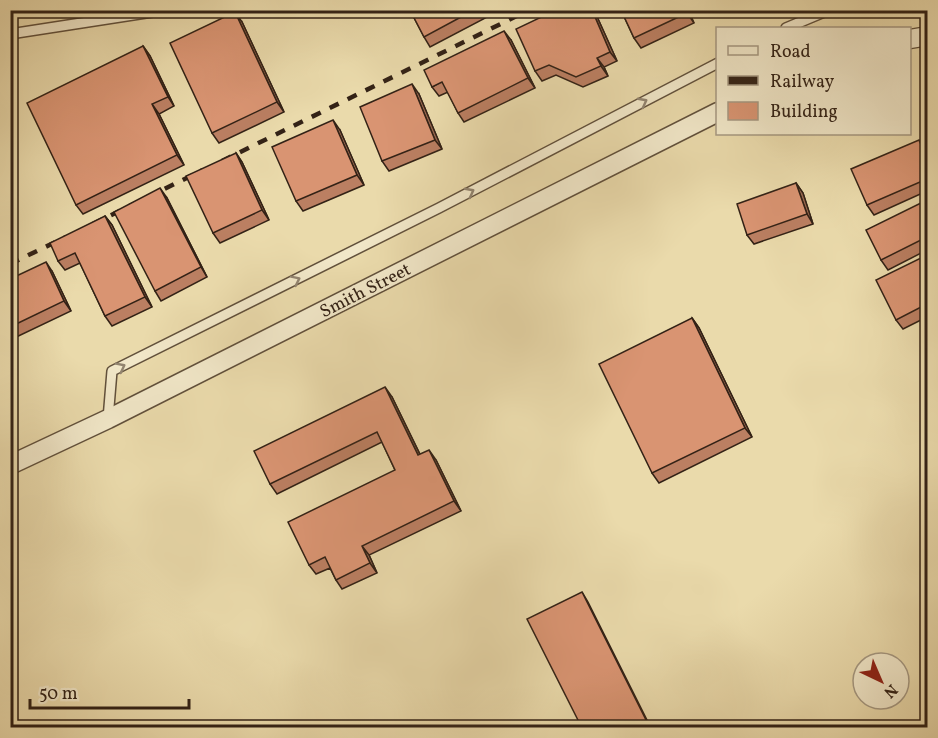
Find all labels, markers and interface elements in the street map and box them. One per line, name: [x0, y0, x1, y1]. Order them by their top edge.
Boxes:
legend: [716, 27, 911, 135]
text: Road: [770, 40, 811, 65]
text: Railway: [770, 70, 834, 95]
one-way arrow: [637, 98, 647, 109]
text: Building: [770, 100, 838, 125]
one-way arrow: [464, 188, 474, 199]
street label: Smith Street: [316, 258, 416, 325]
one-way arrow: [289, 275, 300, 287]
one-way arrow: [115, 362, 126, 374]
north arrow: [851, 651, 911, 711]
scale bar: [30, 672, 189, 710]
text: N: [878, 678, 902, 703]
text: 50 m: [39, 682, 78, 707]

